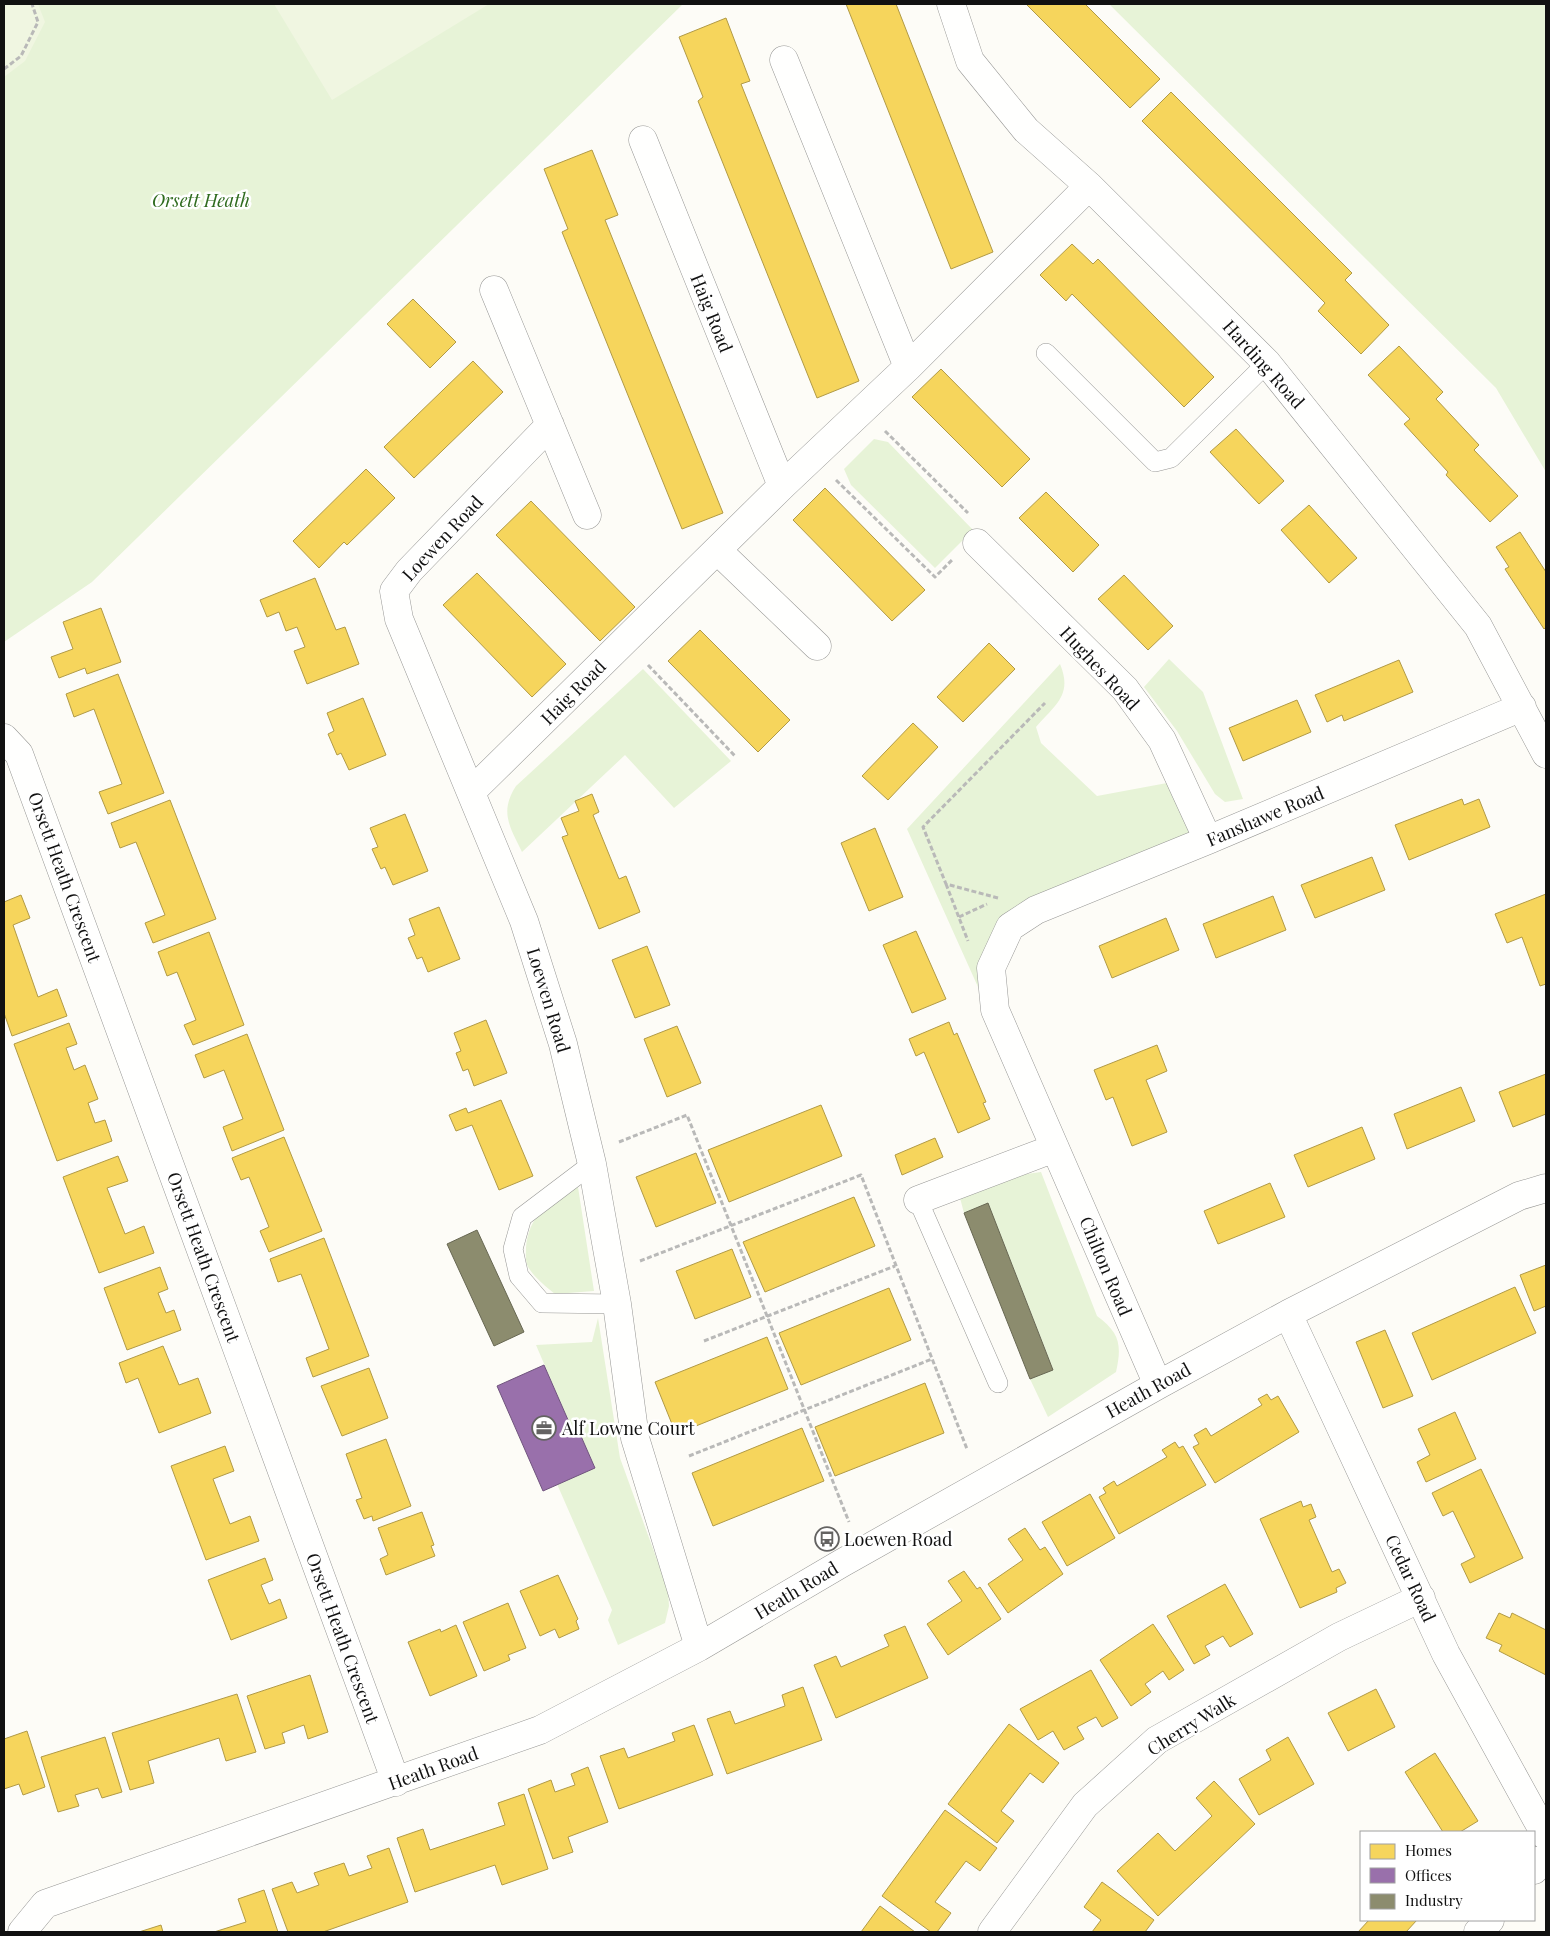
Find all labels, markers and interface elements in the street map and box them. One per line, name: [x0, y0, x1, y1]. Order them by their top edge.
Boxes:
park label: Orsett Heath: [152, 188, 250, 212]
street label: Haig Road: [685, 270, 739, 356]
street label: Harding Road: [1218, 315, 1311, 414]
street label: Loewen Road: [396, 490, 488, 586]
street label: Hughes Road: [1055, 621, 1145, 716]
street label: Haig Road: [535, 654, 611, 730]
street label: Fanshawe Road: [1203, 780, 1328, 852]
street label: Orsett Heath Crescent: [23, 788, 107, 966]
street label: Loewen Road: [522, 945, 576, 1056]
street label: Orsett Heath Crescent: [162, 1168, 246, 1346]
street label: Chilton Road: [1074, 1213, 1138, 1320]
street label: Heath Road: [1101, 1357, 1195, 1423]
office icon: Alf Lowne Court: [531, 1415, 557, 1441]
place label: Alf Lowne Court: [561, 1416, 695, 1440]
bus stop icon: Loewen Road: [814, 1526, 840, 1552]
place label: Loewen Road: [844, 1527, 953, 1551]
street label: Cedar Road: [1380, 1530, 1442, 1626]
street label: Orsett Heath Crescent: [301, 1549, 385, 1727]
street label: Heath Road: [750, 1555, 843, 1624]
street label: Cherry Walk: [1142, 1687, 1240, 1761]
street label: Heath Road: [385, 1741, 482, 1795]
legend: [1360, 1831, 1535, 1921]
text: Homes: [1405, 1840, 1452, 1860]
text: Offices: [1405, 1865, 1452, 1885]
text: Industry: [1405, 1890, 1463, 1910]

